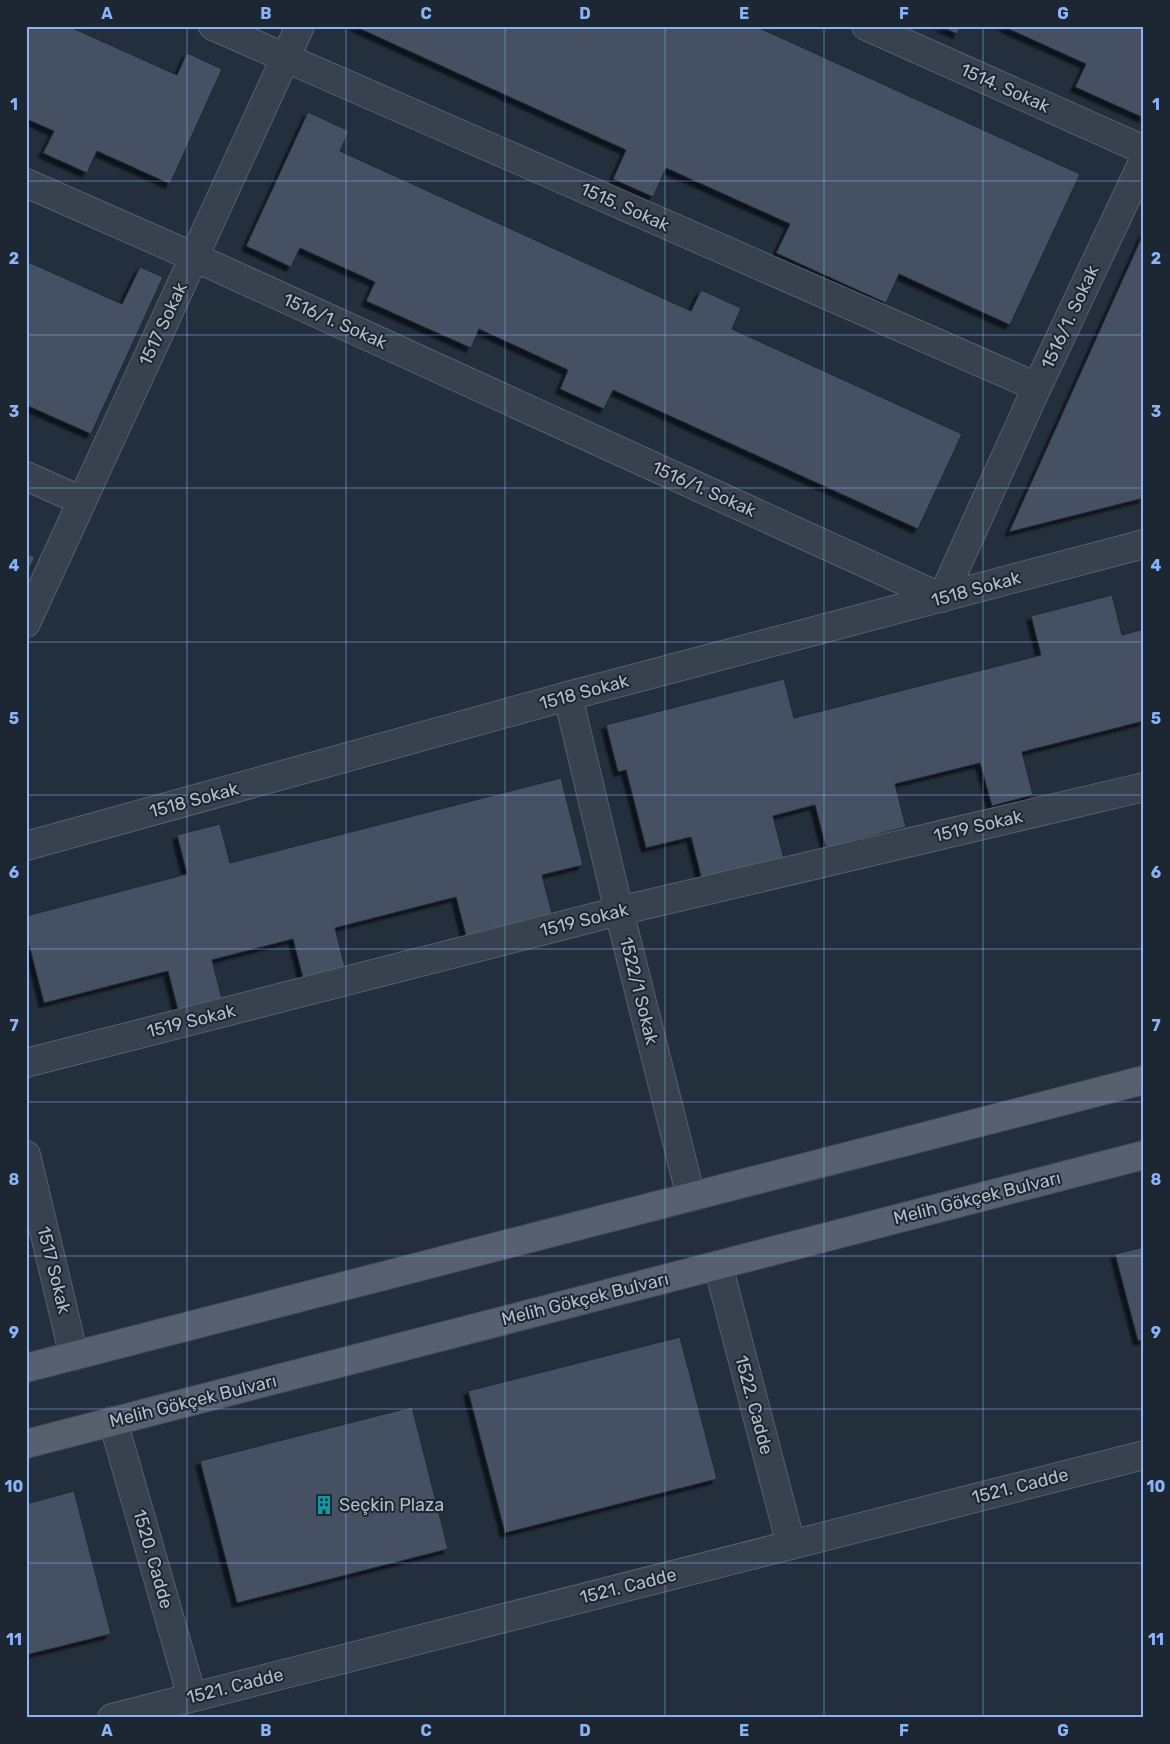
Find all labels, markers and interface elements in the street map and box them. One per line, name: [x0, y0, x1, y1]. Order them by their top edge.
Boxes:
text: A: [101, 4, 113, 23]
text: B: [260, 4, 272, 23]
text: C: [420, 4, 432, 23]
text: D: [579, 4, 591, 23]
text: E: [739, 4, 749, 23]
text: F: [899, 4, 909, 23]
text: G: [1057, 4, 1069, 23]
street label: 1514. Sokak: [957, 59, 1054, 118]
text: 1: [10, 95, 18, 114]
text: 1: [1152, 95, 1160, 114]
street label: 1515. Sokak: [577, 178, 674, 237]
text: 2: [9, 249, 19, 268]
text: 2: [1151, 249, 1161, 268]
street label: 1516/1. Sokak: [1036, 261, 1104, 372]
street label: 1517 Sokak: [134, 278, 192, 369]
street label: 1516/1. Sokak: [279, 288, 391, 354]
text: 3: [9, 402, 19, 421]
text: 3: [1151, 402, 1161, 421]
street label: 1516/1. Sokak: [648, 456, 760, 522]
text: 4: [9, 556, 20, 575]
text: 4: [1151, 556, 1162, 575]
street label: 1518 Sokak: [929, 566, 1024, 611]
street label: 1518 Sokak: [537, 669, 632, 714]
text: 5: [9, 709, 19, 728]
text: 5: [1151, 709, 1161, 728]
street label: 1518 Sokak: [147, 777, 242, 822]
street label: 1519 Sokak: [931, 805, 1025, 847]
text: 6: [9, 863, 19, 882]
text: 6: [1151, 863, 1161, 882]
street label: 1519 Sokak: [537, 898, 631, 942]
street label: 1522/1 Sokak: [615, 935, 663, 1048]
street label: 1519 Sokak: [144, 999, 238, 1043]
text: 7: [9, 1016, 19, 1035]
text: 7: [1151, 1016, 1161, 1035]
street label: Melih Gökçek Bulvarı: [891, 1167, 1063, 1229]
text: 8: [9, 1170, 20, 1189]
text: 8: [1151, 1170, 1162, 1189]
street label: 1517 Sokak: [33, 1224, 76, 1317]
street label: Melih Gökçek Bulvarı: [499, 1268, 671, 1330]
text: 9: [9, 1323, 19, 1342]
text: 9: [1151, 1323, 1161, 1342]
street label: 1522. Cadde: [730, 1353, 778, 1457]
street label: Melih Gökçek Bulvarı: [107, 1370, 279, 1432]
street label: 1521. Cadde: [969, 1463, 1071, 1509]
text: 10: [5, 1477, 24, 1496]
text: 10: [1147, 1477, 1166, 1496]
building icon: Seçkin Plaza: [313, 1494, 335, 1516]
place label: Seçkin Plaza: [339, 1494, 444, 1516]
street label: 1520. Cadde: [128, 1507, 178, 1611]
street label: 1521. Cadde: [577, 1563, 679, 1609]
text: 11: [6, 1630, 22, 1649]
text: 11: [1148, 1630, 1164, 1649]
street label: 1521. Cadde: [184, 1663, 286, 1709]
text: A: [101, 1721, 113, 1740]
text: B: [260, 1721, 272, 1740]
text: C: [420, 1721, 432, 1740]
text: D: [579, 1721, 591, 1740]
text: E: [739, 1721, 749, 1740]
text: F: [899, 1721, 909, 1740]
text: G: [1057, 1721, 1069, 1740]

